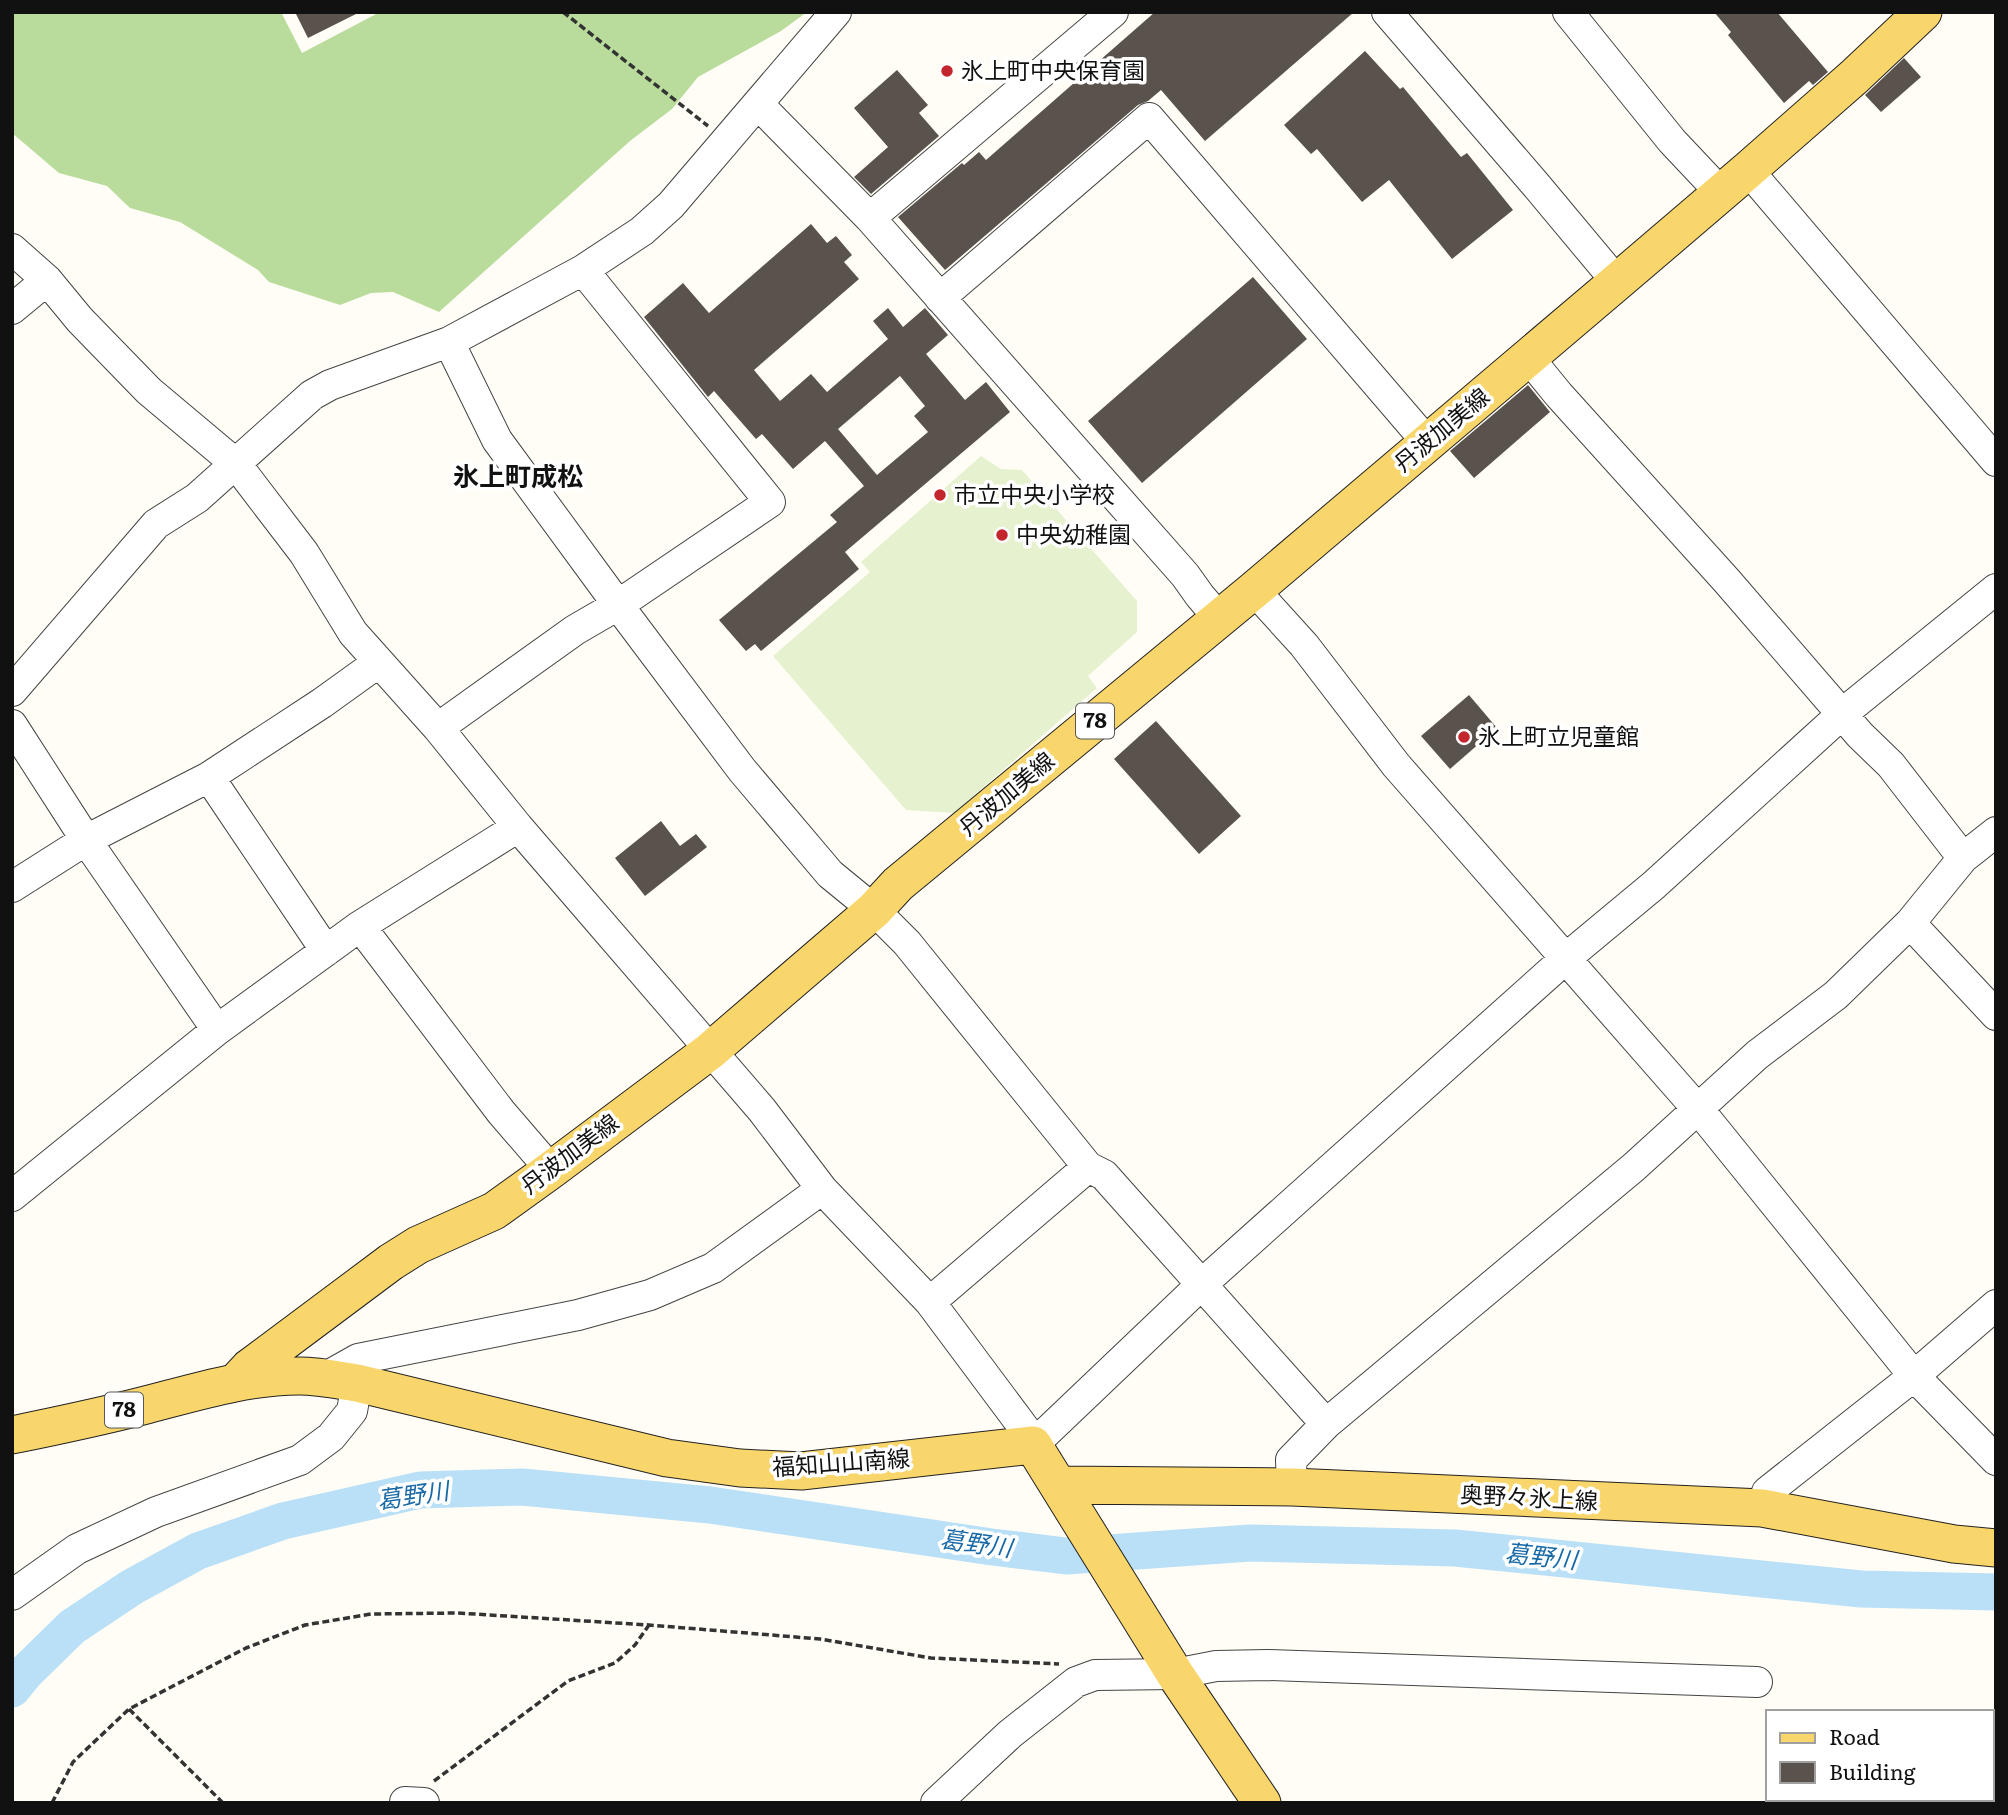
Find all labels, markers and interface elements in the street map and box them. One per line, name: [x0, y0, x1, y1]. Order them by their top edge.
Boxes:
place label: 氷上町中央保育園: [961, 52, 1145, 86]
marker: 氷上町中央保育園: [939, 63, 955, 79]
street label: 丹波加美線: [1386, 378, 1496, 478]
district label: 氷上町成松: [453, 455, 583, 494]
place label: 市立中央小学校: [954, 476, 1115, 510]
marker: 市立中央小学校: [932, 487, 948, 503]
place label: 中央幼稚園: [1016, 516, 1131, 550]
marker: 中央幼稚園: [994, 527, 1010, 543]
road number: 78: [1076, 704, 1114, 738]
place label: 氷上町立児童館: [1478, 718, 1639, 752]
marker: 氷上町立児童館: [1456, 729, 1472, 745]
street label: 丹波加美線: [951, 742, 1061, 842]
street label: 丹波加美線: [513, 1104, 625, 1201]
road number: 78: [105, 1392, 143, 1428]
street label: 福知山山南線: [771, 1439, 911, 1483]
water label: 葛野川: [375, 1471, 454, 1516]
street label: 奥野々氷上線: [1459, 1475, 1599, 1517]
water label: 葛野川: [938, 1519, 1017, 1564]
water label: 葛野川: [1504, 1533, 1582, 1576]
legend: [1766, 1710, 1994, 1801]
text: Road: [1829, 1720, 1880, 1751]
text: Building: [1829, 1755, 1916, 1786]

